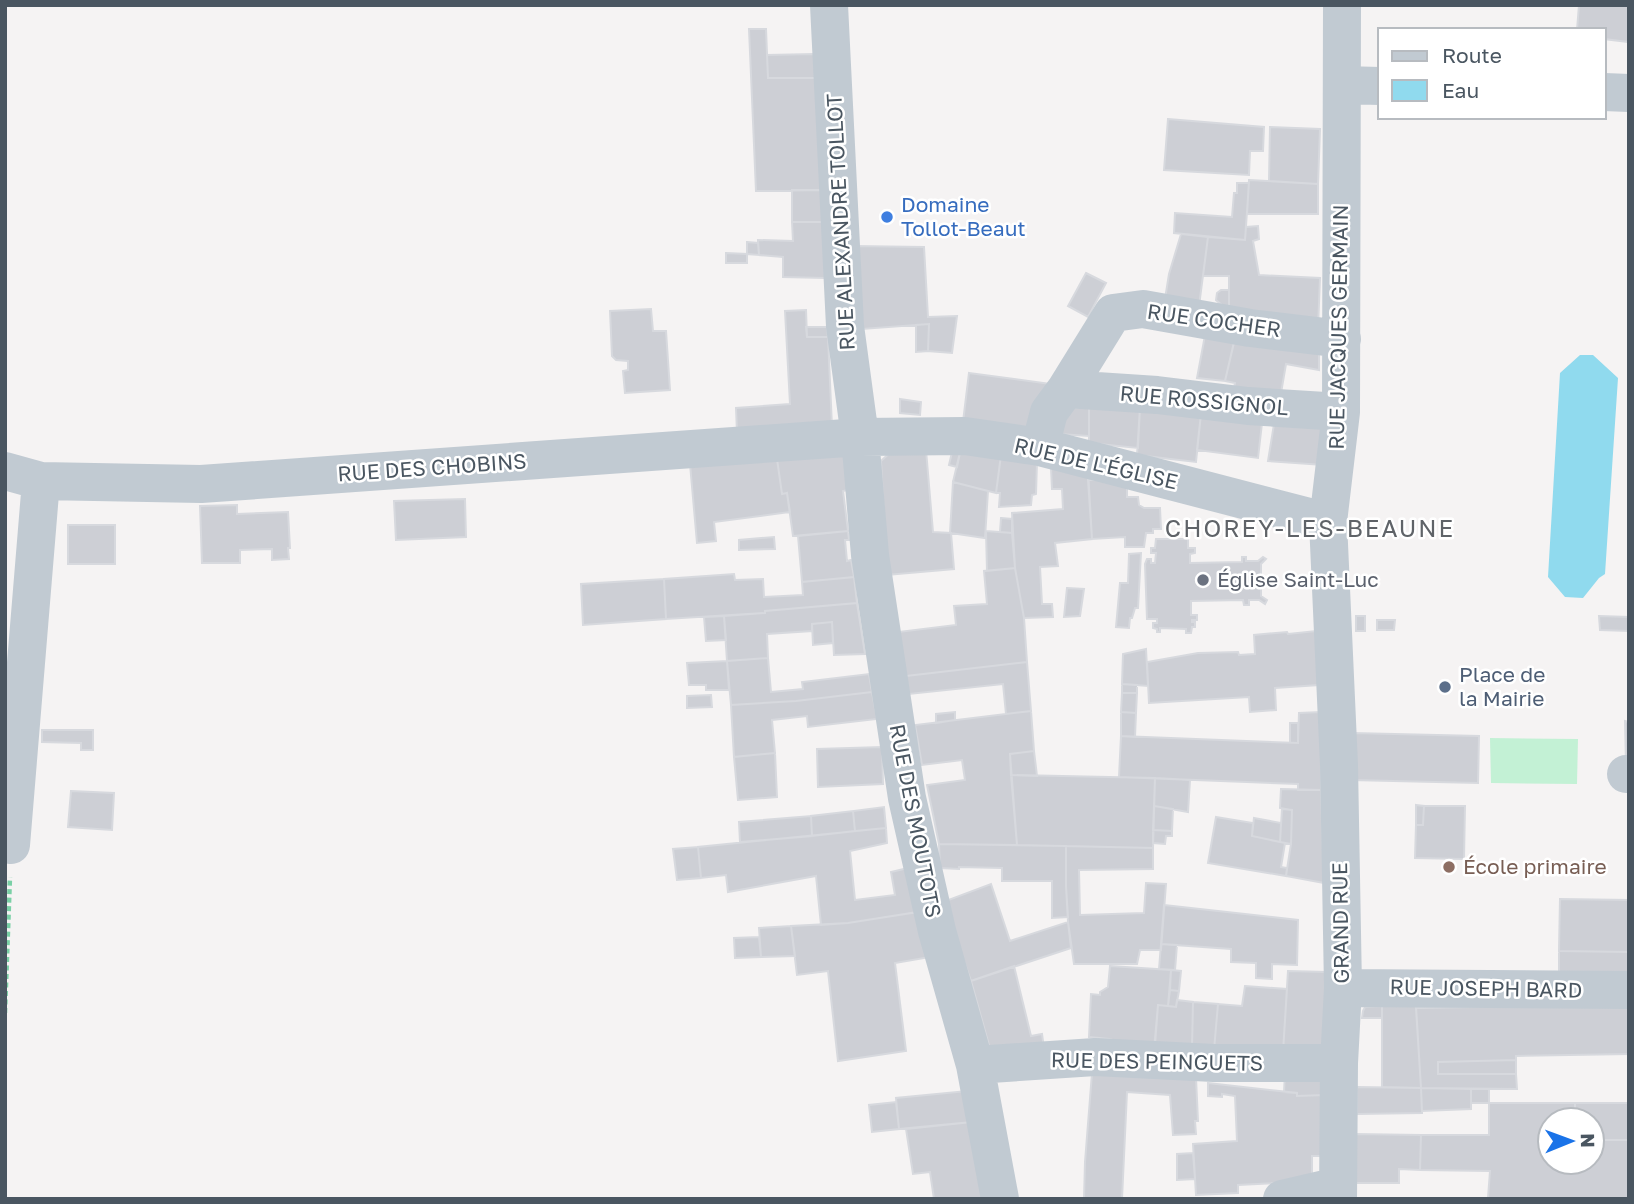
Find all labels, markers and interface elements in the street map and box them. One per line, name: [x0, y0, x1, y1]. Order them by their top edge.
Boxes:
legend: [1378, 28, 1606, 119]
text: Route: [1442, 42, 1502, 68]
text: Eau: [1442, 77, 1479, 103]
street label: RUE ALEXANDRE TOLLOT: [820, 93, 860, 351]
place label: Domaine Tollot-Beaut: [901, 191, 1026, 241]
street label: RUE JACQUES GERMAIN: [1323, 204, 1353, 450]
marker: Domaine Tollot-Beaut: [879, 209, 895, 225]
street label: RUE COCHER: [1146, 298, 1283, 342]
street label: RUE ROSSIGNOL: [1119, 380, 1289, 420]
street label: RUE DE L'ÉGLISE: [1012, 432, 1181, 494]
street label: RUE DES CHOBINS: [336, 447, 527, 487]
district label: CHOREY-LES-BEAUNE: [1165, 513, 1455, 542]
place label: Église Saint-Luc: [1217, 566, 1379, 592]
marker: Église Saint-Luc: [1195, 572, 1211, 588]
place label: Place de la Mairie: [1459, 661, 1545, 711]
marker: Place de la Mairie: [1437, 679, 1453, 695]
street label: RUE DES MOUTOTS: [884, 722, 947, 920]
place label: École primaire: [1463, 853, 1607, 879]
marker: École primaire: [1441, 859, 1457, 875]
street label: GRAND RUE: [1326, 862, 1354, 984]
street label: RUE JOSEPH BARD: [1390, 973, 1583, 1003]
street label: RUE DES PEINGUETS: [1051, 1046, 1263, 1076]
north arrow: [1536, 1106, 1606, 1176]
text: N: [1577, 1133, 1600, 1148]

